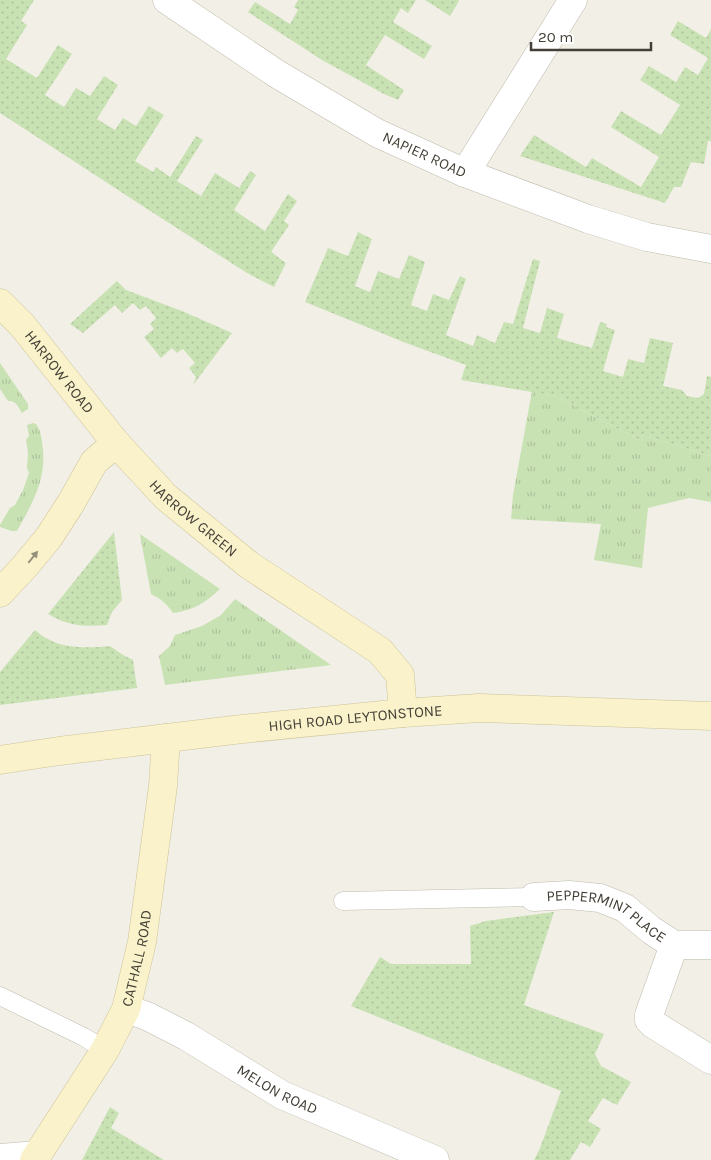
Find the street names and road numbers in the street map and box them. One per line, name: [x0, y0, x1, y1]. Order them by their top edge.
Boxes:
street label: NAPIER ROAD: [380, 128, 469, 181]
street label: HARROW ROAD: [21, 327, 98, 417]
street label: HARROW GREEN: [146, 476, 241, 561]
street label: HIGH ROAD LEYTONSTONE: [268, 701, 443, 735]
street label: PEPPERMINT PLACE: [546, 886, 670, 946]
street label: CATHALL ROAD: [118, 909, 155, 1008]
street label: MELON ROAD: [234, 1061, 320, 1118]

